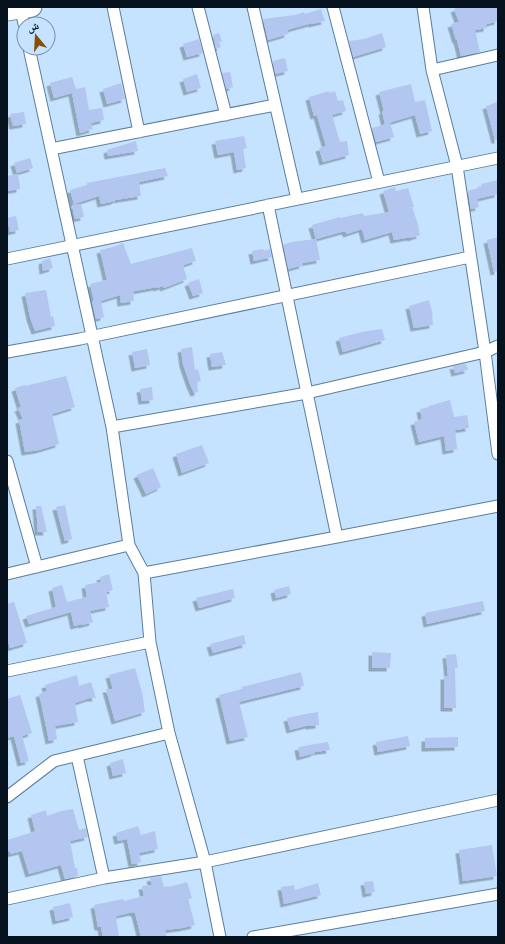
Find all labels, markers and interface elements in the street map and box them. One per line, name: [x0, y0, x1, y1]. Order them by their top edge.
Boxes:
north arrow: [16, 16, 56, 56]
text: ش: [25, 18, 41, 36]

